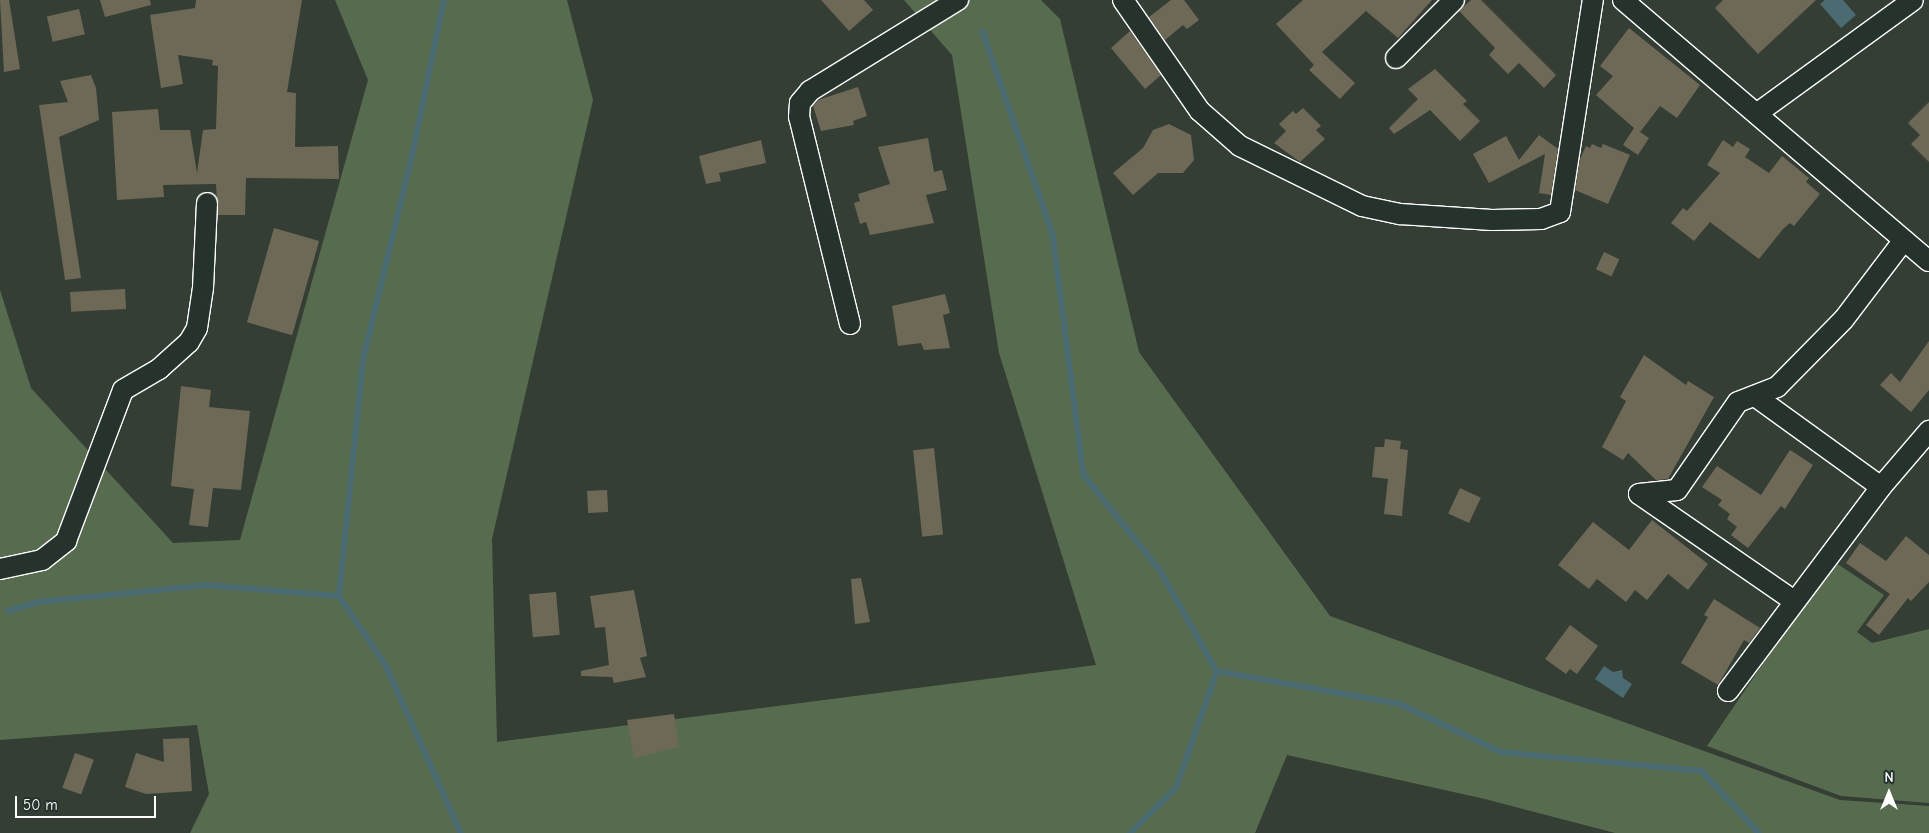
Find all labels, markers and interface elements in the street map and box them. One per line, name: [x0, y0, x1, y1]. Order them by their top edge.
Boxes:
north arrow: [1864, 768, 1914, 818]
text: N: [1884, 769, 1894, 786]
scale bar: [18, 786, 159, 818]
text: 50 m: [23, 796, 58, 814]

